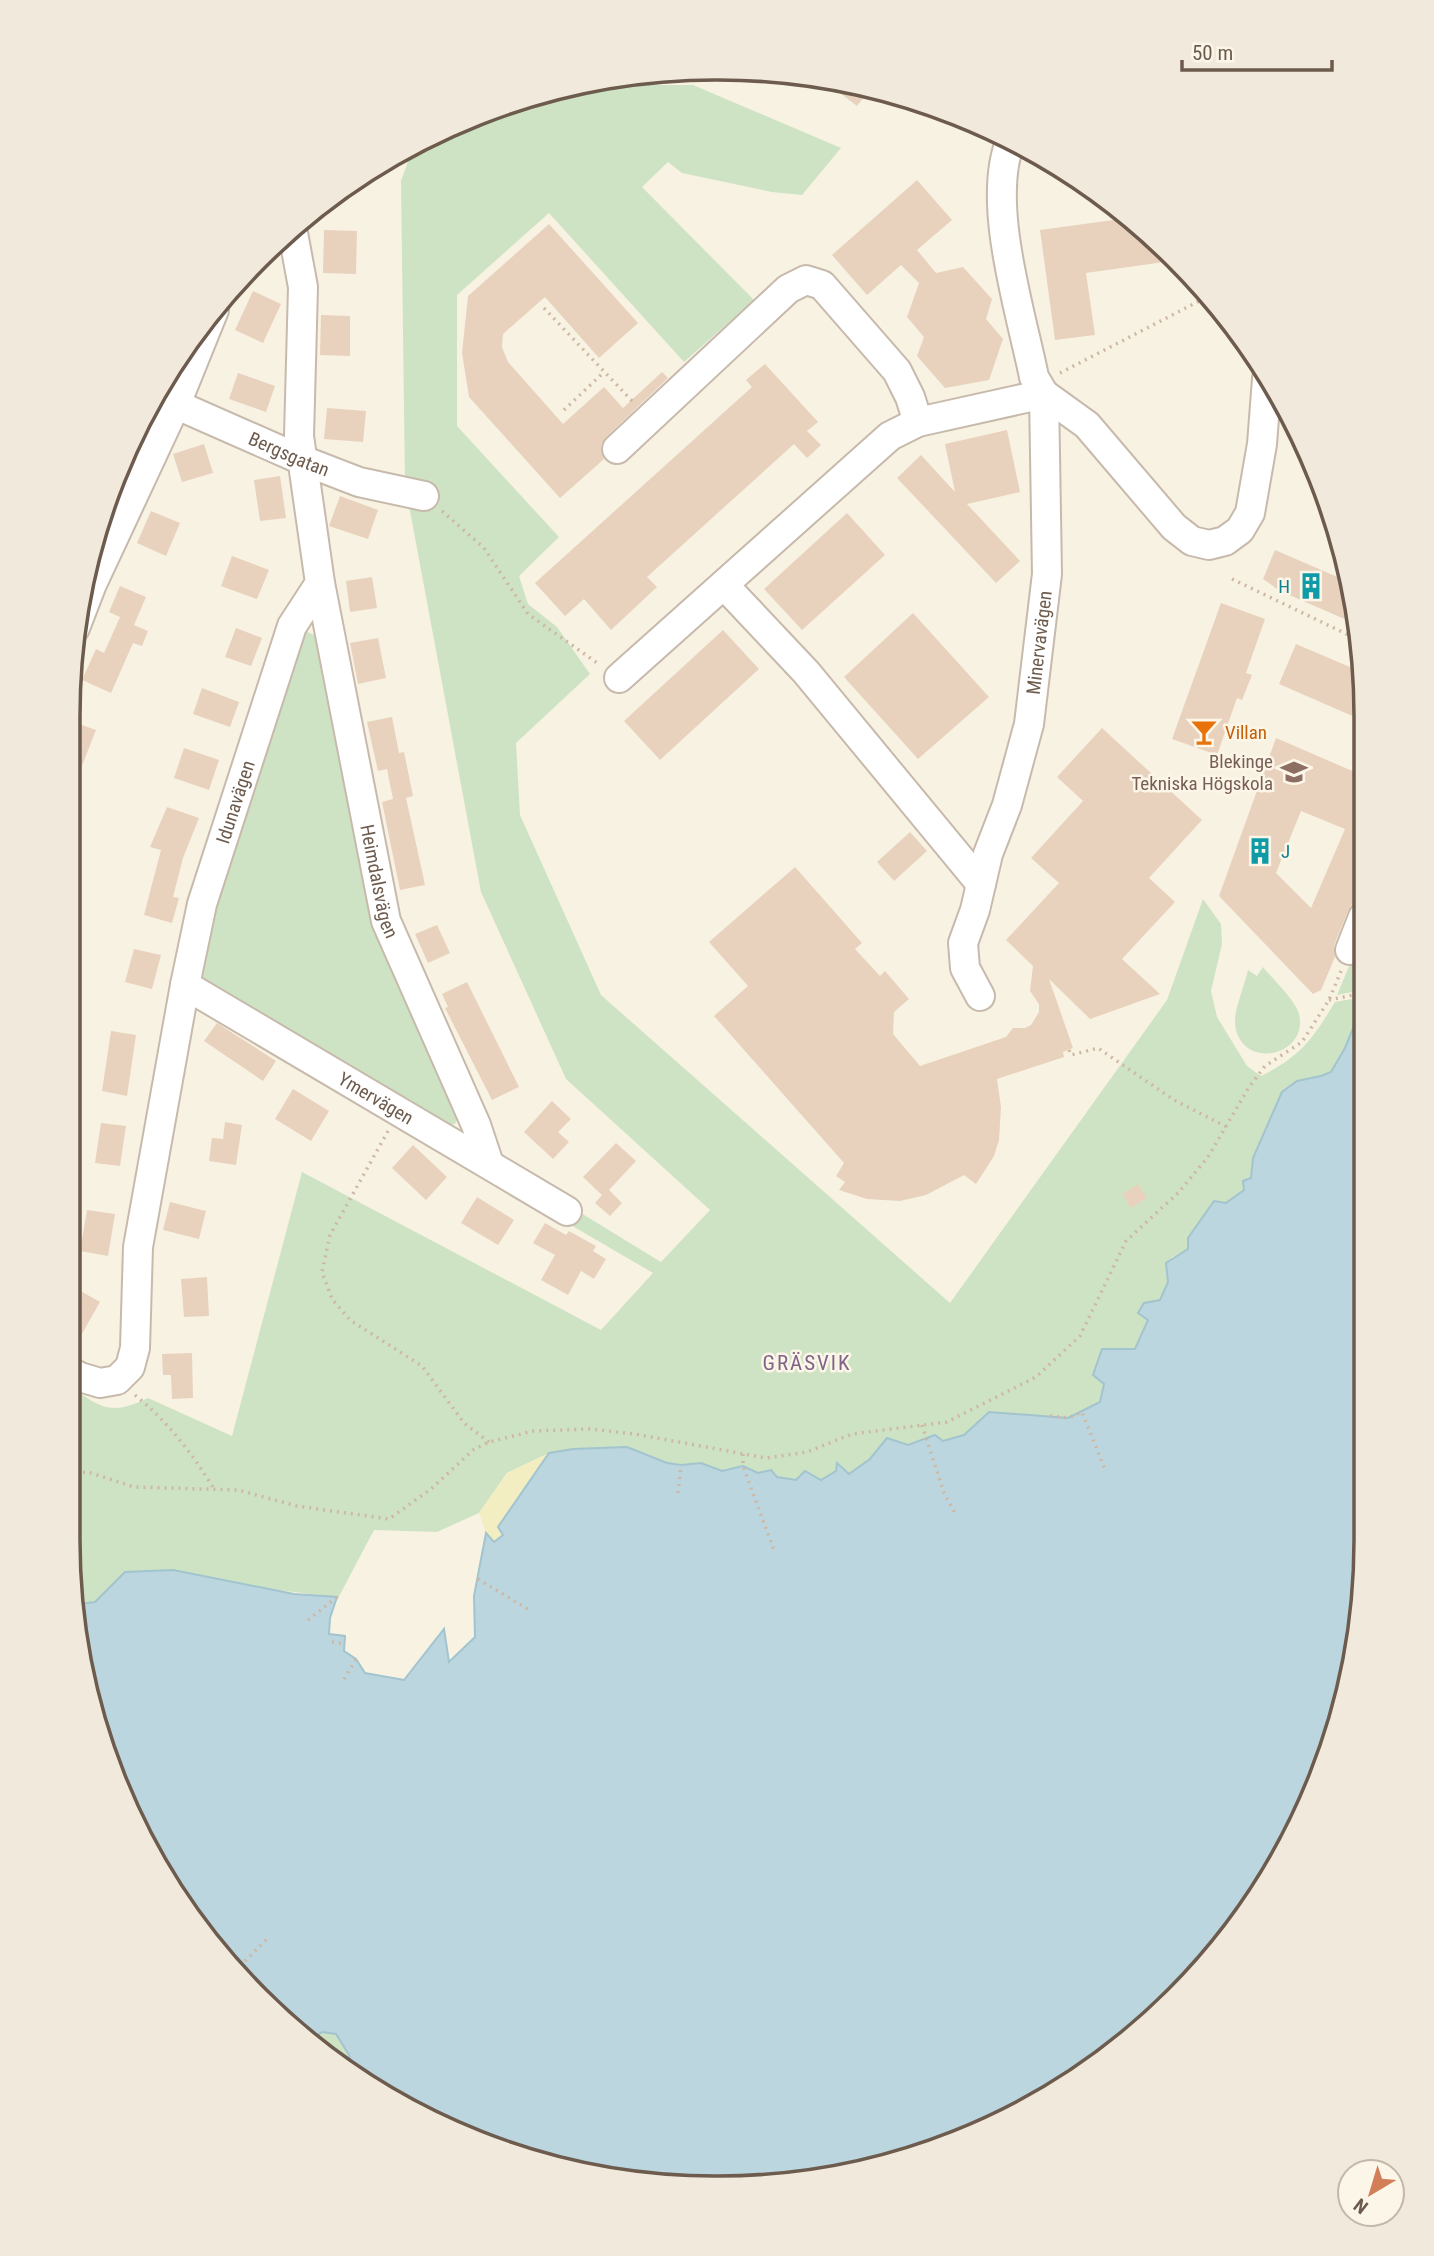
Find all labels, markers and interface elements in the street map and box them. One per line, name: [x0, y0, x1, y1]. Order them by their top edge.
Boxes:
scale bar: [1182, 28, 1332, 72]
text: 50 m: [1192, 41, 1233, 65]
street label: Bergsgatan: [245, 427, 333, 481]
building icon: H: [1296, 571, 1326, 601]
place label: H: [1278, 575, 1290, 598]
street label: Minervavägen: [1021, 589, 1056, 696]
bar icon: Villan: [1189, 717, 1219, 747]
place label: Villan: [1225, 721, 1267, 744]
place label: Blekinge Tekniska Högskola: [1131, 750, 1273, 795]
street label: Idunavägen: [211, 757, 259, 846]
school or university icon: Blekinge Tekniska Högskola: [1279, 757, 1309, 787]
street label: Heimdalsvägen: [356, 822, 404, 942]
building icon: J: [1245, 836, 1275, 866]
place label: J: [1281, 840, 1290, 863]
street label: Ymervägen: [334, 1067, 418, 1129]
district label: GRÄSVIK: [762, 1351, 852, 1375]
north arrow: [1336, 2158, 1406, 2228]
text: N: [1349, 2193, 1373, 2219]

